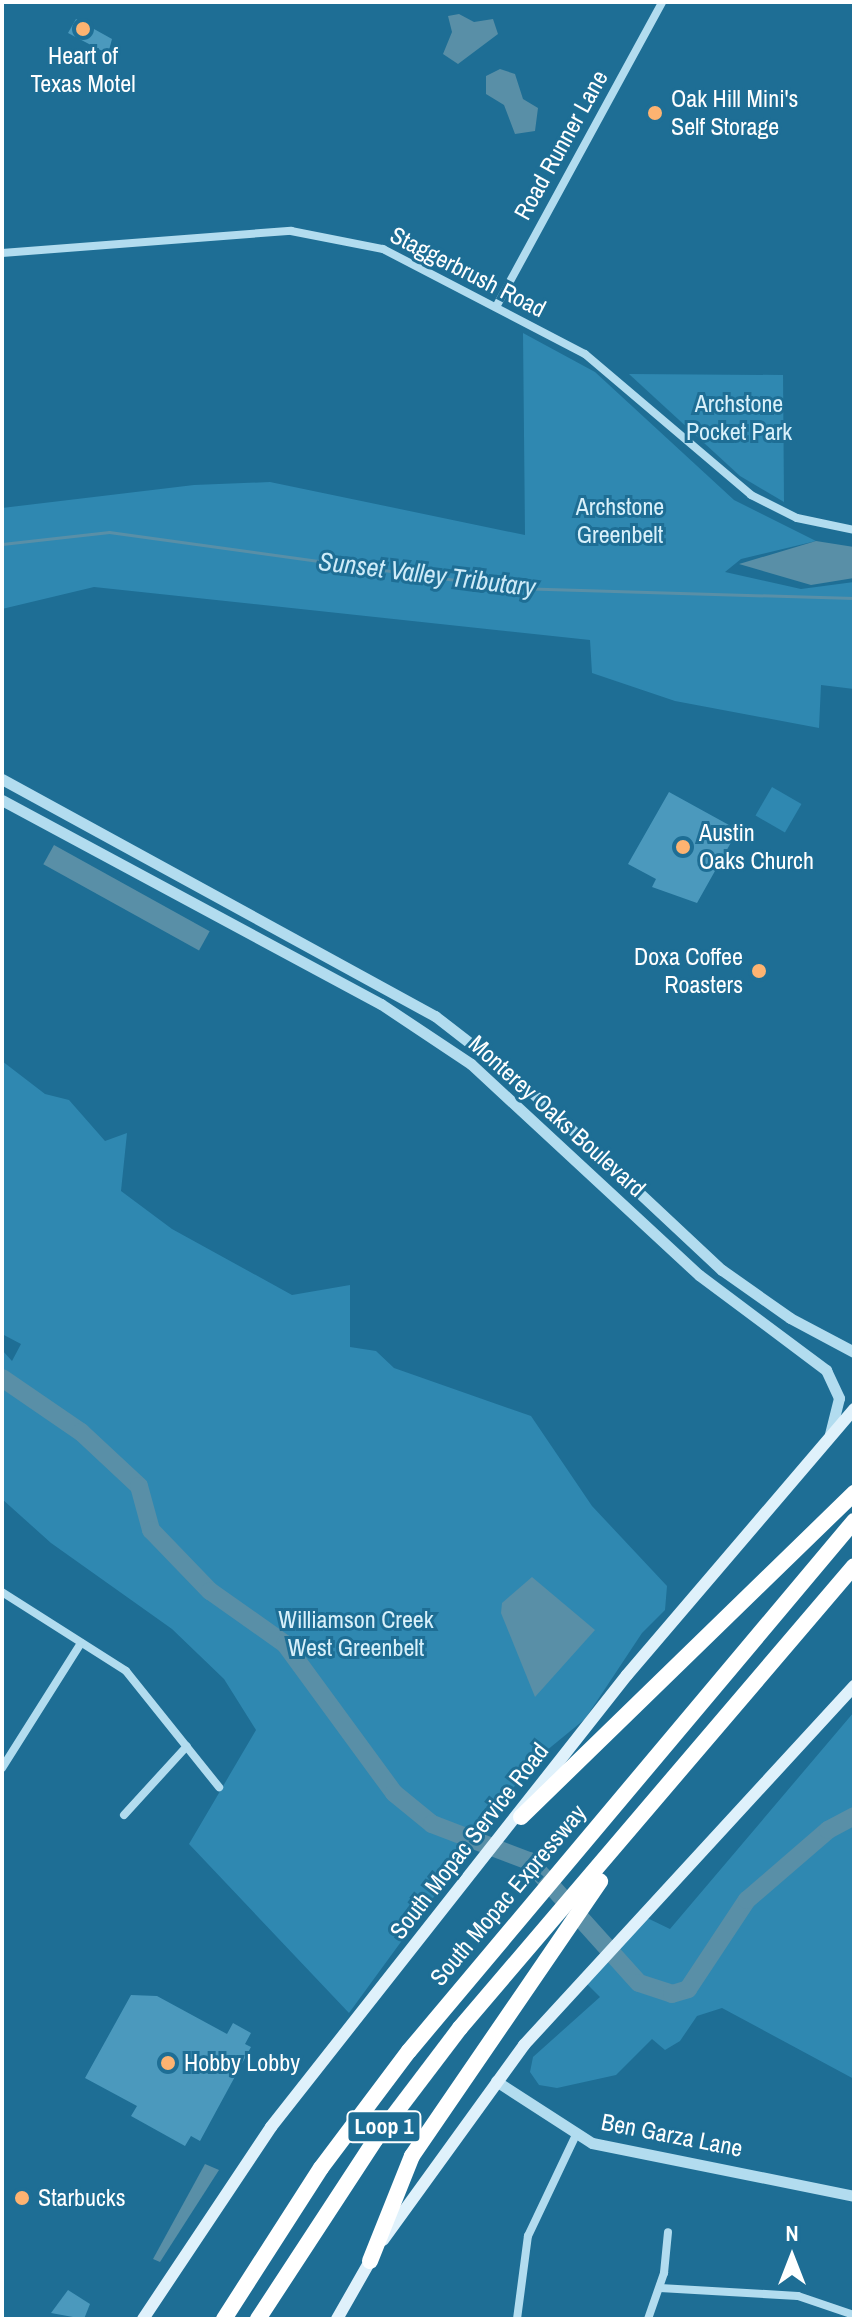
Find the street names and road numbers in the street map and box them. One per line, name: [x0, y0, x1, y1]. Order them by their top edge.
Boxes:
street label: Road Runner Lane: [508, 65, 614, 225]
street label: Staggerbrush Road: [385, 220, 551, 324]
street label: Monterey Oaks Boulevard: [463, 1029, 651, 1203]
street label: South Mopac Service Road: [384, 1737, 554, 1945]
street label: South Mopac Expressway: [424, 1799, 592, 1991]
street label: Ben Garza Lane: [599, 2107, 745, 2163]
road number: Loop 1: [346, 2109, 422, 2145]

